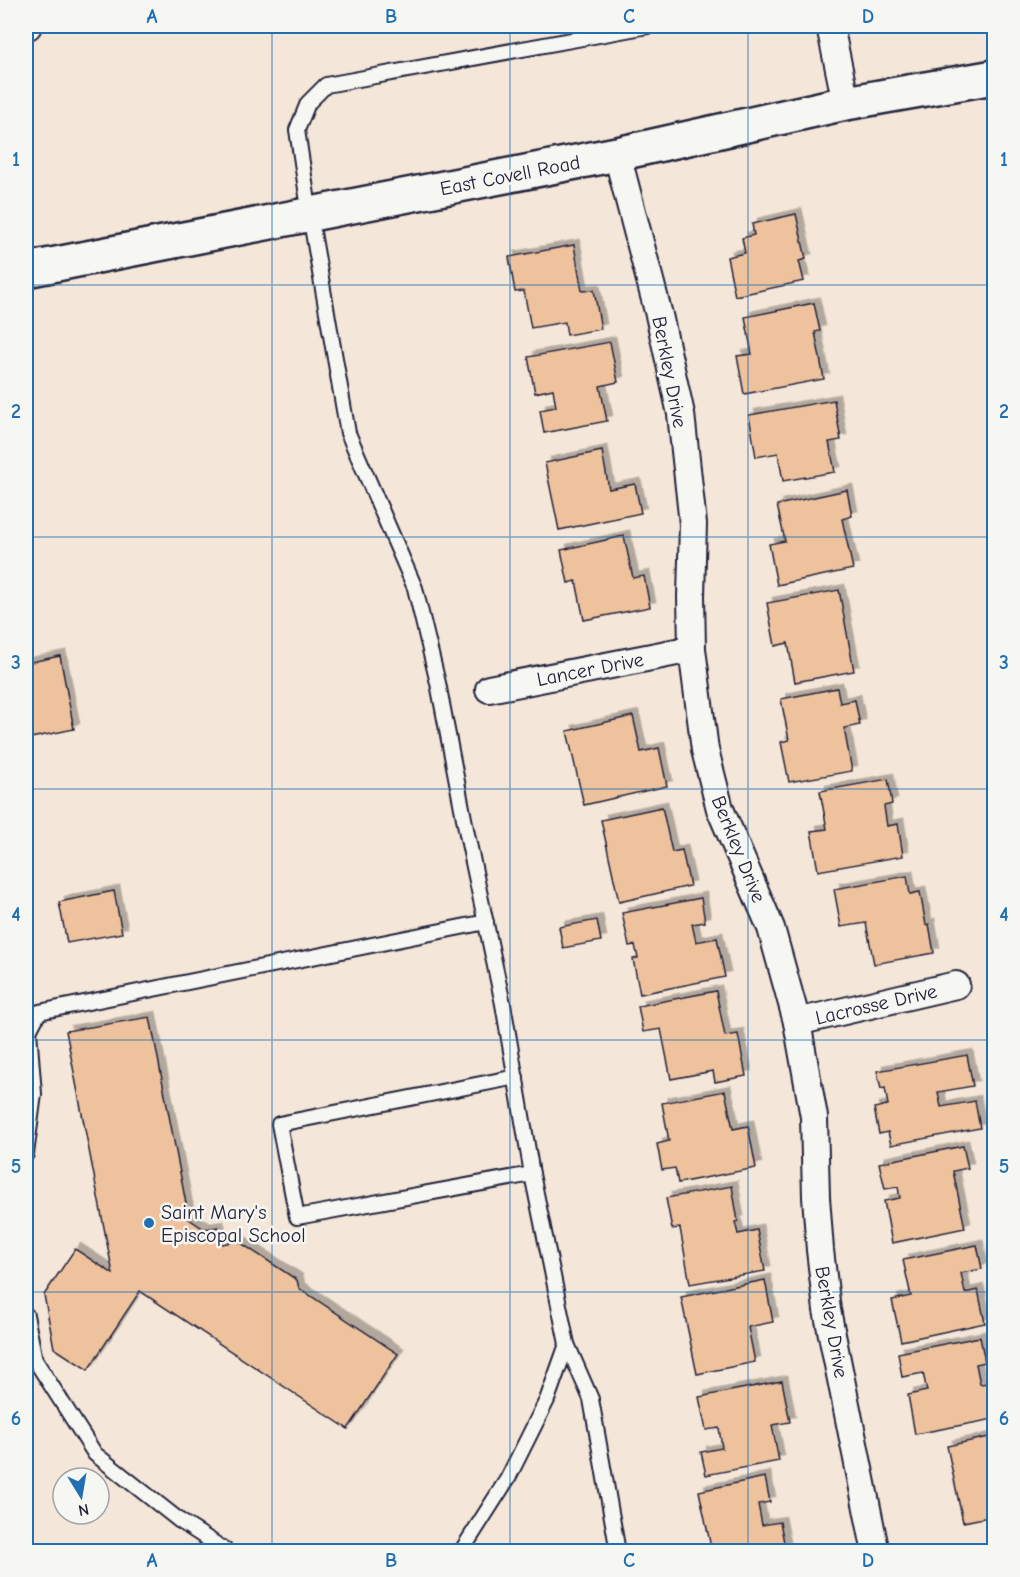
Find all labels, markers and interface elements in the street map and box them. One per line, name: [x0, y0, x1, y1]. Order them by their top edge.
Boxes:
text: A: [146, 5, 158, 28]
text: B: [385, 5, 397, 28]
text: C: [623, 5, 635, 28]
text: D: [862, 5, 874, 28]
text: 1: [12, 148, 20, 171]
text: 1: [1000, 148, 1008, 171]
street label: East Covell Road: [438, 151, 582, 200]
street label: Berkley Drive: [647, 314, 692, 430]
text: 2: [11, 400, 21, 423]
text: 2: [999, 400, 1009, 423]
street label: Lancer Drive: [535, 648, 645, 691]
text: 3: [11, 651, 21, 674]
text: 3: [999, 651, 1009, 674]
street label: Berkley Drive: [707, 792, 770, 906]
text: 4: [11, 903, 21, 926]
text: 4: [999, 903, 1009, 926]
street label: Lacrosse Drive: [813, 979, 939, 1030]
text: 5: [11, 1155, 21, 1178]
text: 5: [999, 1155, 1009, 1178]
place label: Saint Mary's Episcopal School: [161, 1201, 306, 1247]
marker: Saint Mary's Episcopal School: [142, 1216, 156, 1230]
street label: Berkley Drive: [810, 1264, 853, 1380]
text: 6: [11, 1407, 21, 1430]
text: 6: [999, 1407, 1009, 1430]
north arrow: [51, 1466, 111, 1526]
text: N: [77, 1500, 91, 1520]
text: A: [146, 1549, 158, 1572]
text: B: [385, 1549, 397, 1572]
text: C: [623, 1549, 635, 1572]
text: D: [862, 1549, 874, 1572]

